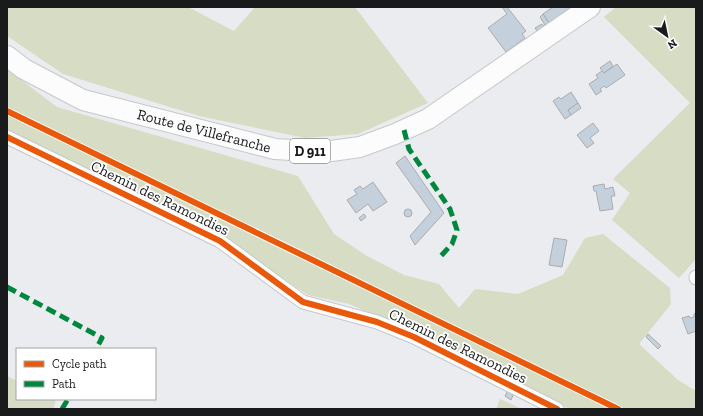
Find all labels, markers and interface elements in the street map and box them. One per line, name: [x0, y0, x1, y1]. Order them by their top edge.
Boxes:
north arrow: [647, 16, 687, 56]
text: N: [665, 36, 679, 52]
street label: Route de Villefranche: [135, 105, 273, 157]
road number: D 911: [290, 139, 330, 163]
street label: Chemin des Ramondies: [88, 157, 232, 239]
street label: Chemin des Ramondies: [386, 305, 530, 387]
legend: [16, 348, 156, 400]
text: Cycle path: [52, 357, 107, 371]
text: Path: [52, 377, 76, 391]

